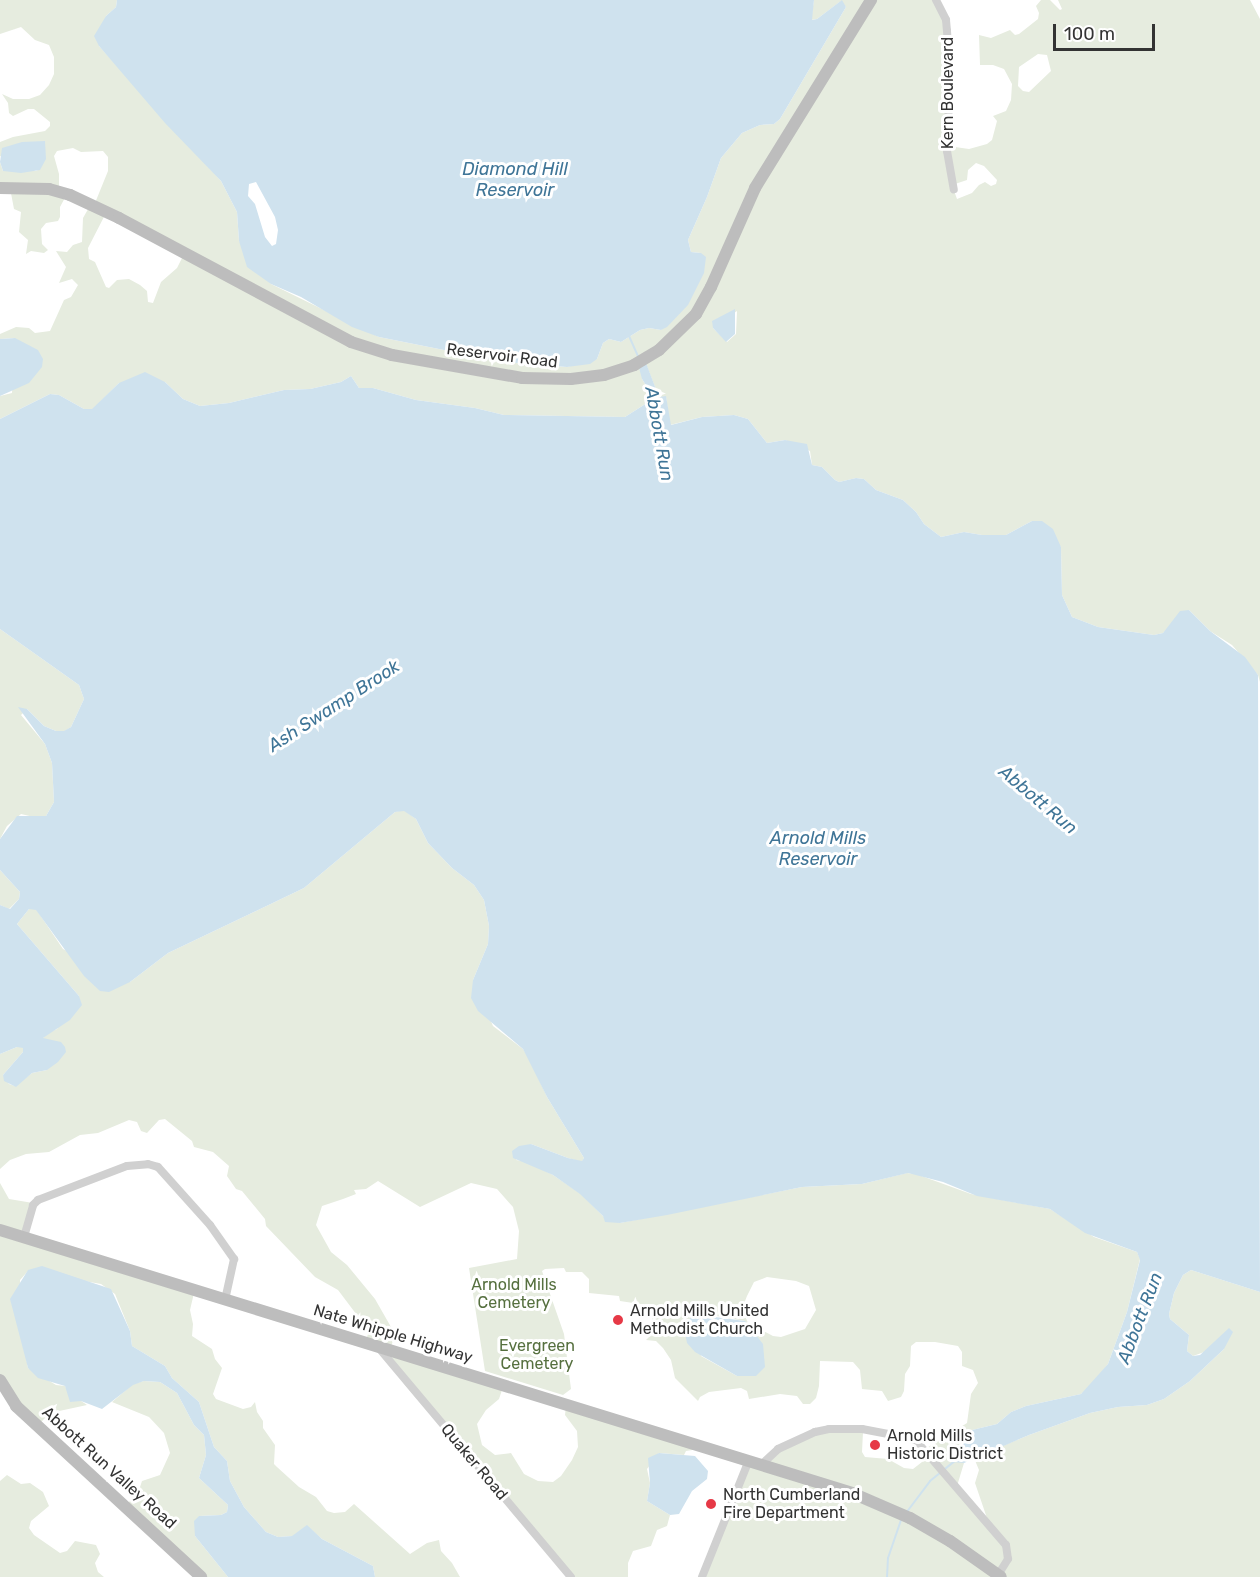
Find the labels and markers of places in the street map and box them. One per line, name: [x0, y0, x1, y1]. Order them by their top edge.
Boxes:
place label: Arnold Mills United Methodist Church: [630, 1301, 769, 1339]
marker: Arnold Mills United Methodist Church: [611, 1313, 625, 1327]
place label: Arnold Mills Historic District: [887, 1426, 1003, 1464]
marker: Arnold Mills Historic District: [868, 1438, 882, 1452]
place label: North Cumberland Fire Department: [723, 1485, 860, 1523]
marker: North Cumberland Fire Department: [704, 1497, 718, 1511]

